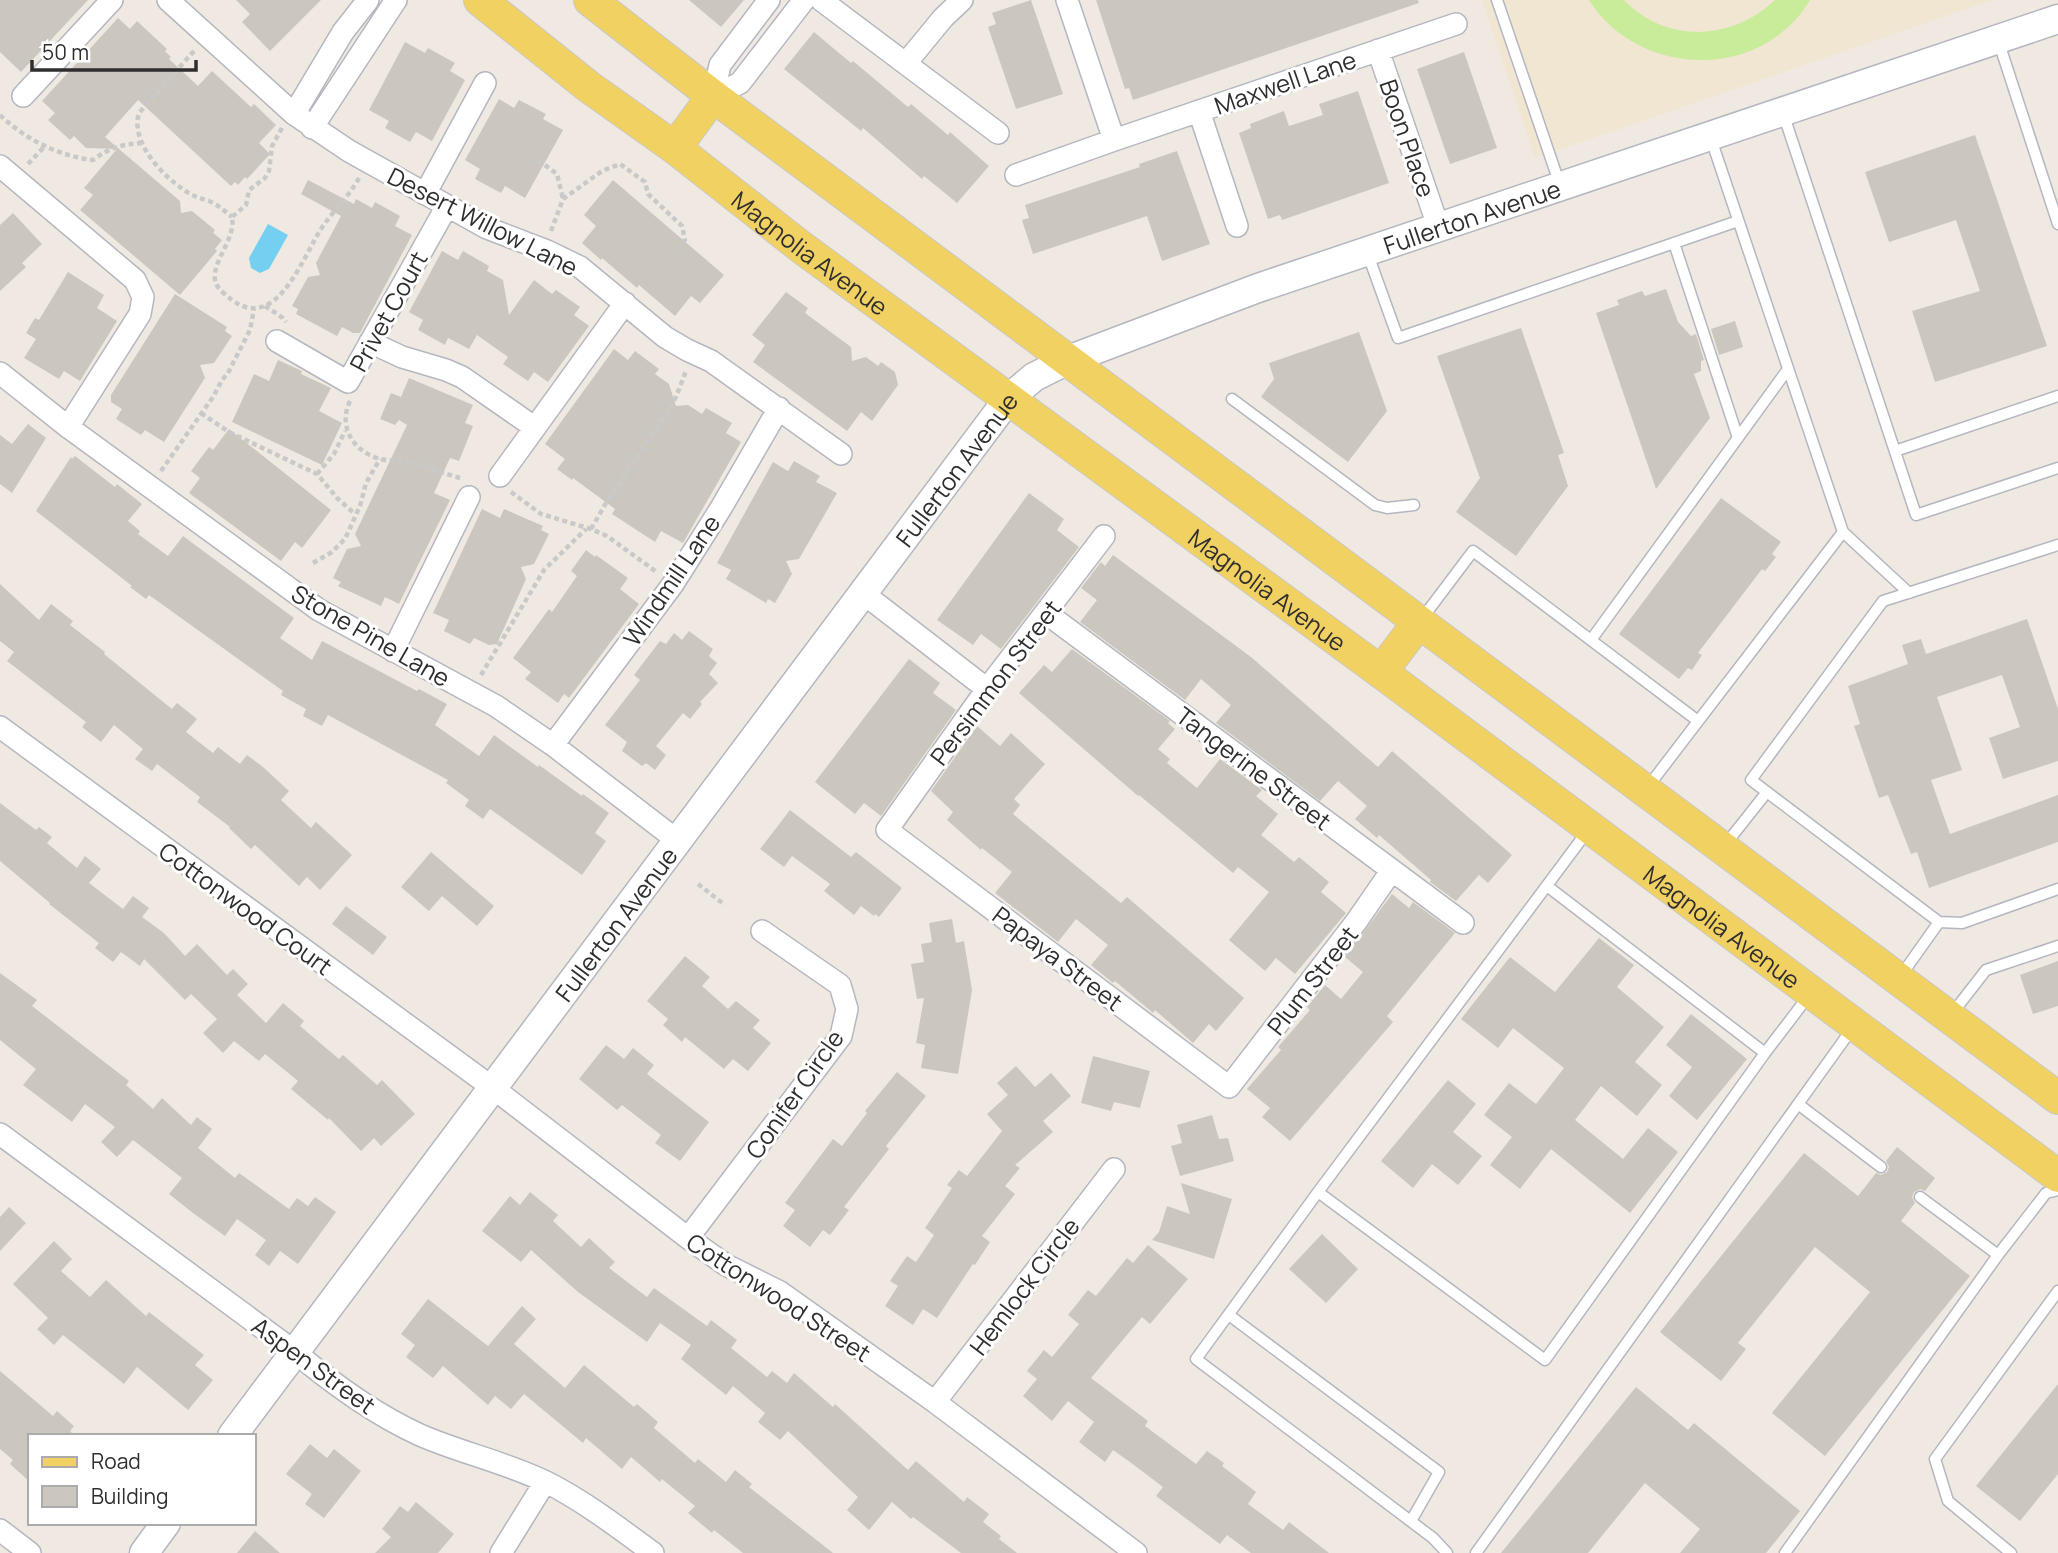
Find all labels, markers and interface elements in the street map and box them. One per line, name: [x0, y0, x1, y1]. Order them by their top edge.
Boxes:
scale bar: [32, 28, 196, 72]
text: 50 m: [42, 38, 89, 66]
street label: Maxwell Lane: [1210, 42, 1360, 122]
street label: Boon Place: [1372, 75, 1444, 201]
street label: Desert Willow Lane: [382, 159, 584, 283]
street label: Fullerton Avenue: [1379, 171, 1565, 261]
street label: Magnolia Avenue: [726, 183, 895, 322]
street label: Privet Court: [341, 245, 435, 377]
street label: Fullerton Avenue: [887, 385, 1025, 553]
street label: Windmill Lane: [615, 508, 727, 652]
street label: Magnolia Avenue: [1182, 520, 1353, 658]
street label: Stone Pine Lane: [286, 576, 456, 694]
street label: Persimmon Street: [922, 593, 1068, 771]
street label: Tangerine Street: [1170, 699, 1338, 837]
street label: Cottonwood Court: [153, 834, 339, 982]
street label: Fullerton Avenue: [547, 840, 684, 1008]
street label: Magnolia Avenue: [1637, 857, 1808, 996]
street label: Papaya Street: [986, 898, 1130, 1018]
street label: Plum Street: [1259, 919, 1365, 1041]
street label: Conifer Circle: [737, 1023, 851, 1165]
street label: Hemlock Circle: [961, 1211, 1087, 1361]
street label: Cottonwood Street: [680, 1225, 878, 1369]
street label: Aspen Street: [246, 1309, 382, 1421]
legend: [28, 1434, 256, 1525]
text: Road: [91, 1447, 141, 1475]
text: Building: [91, 1482, 168, 1510]

